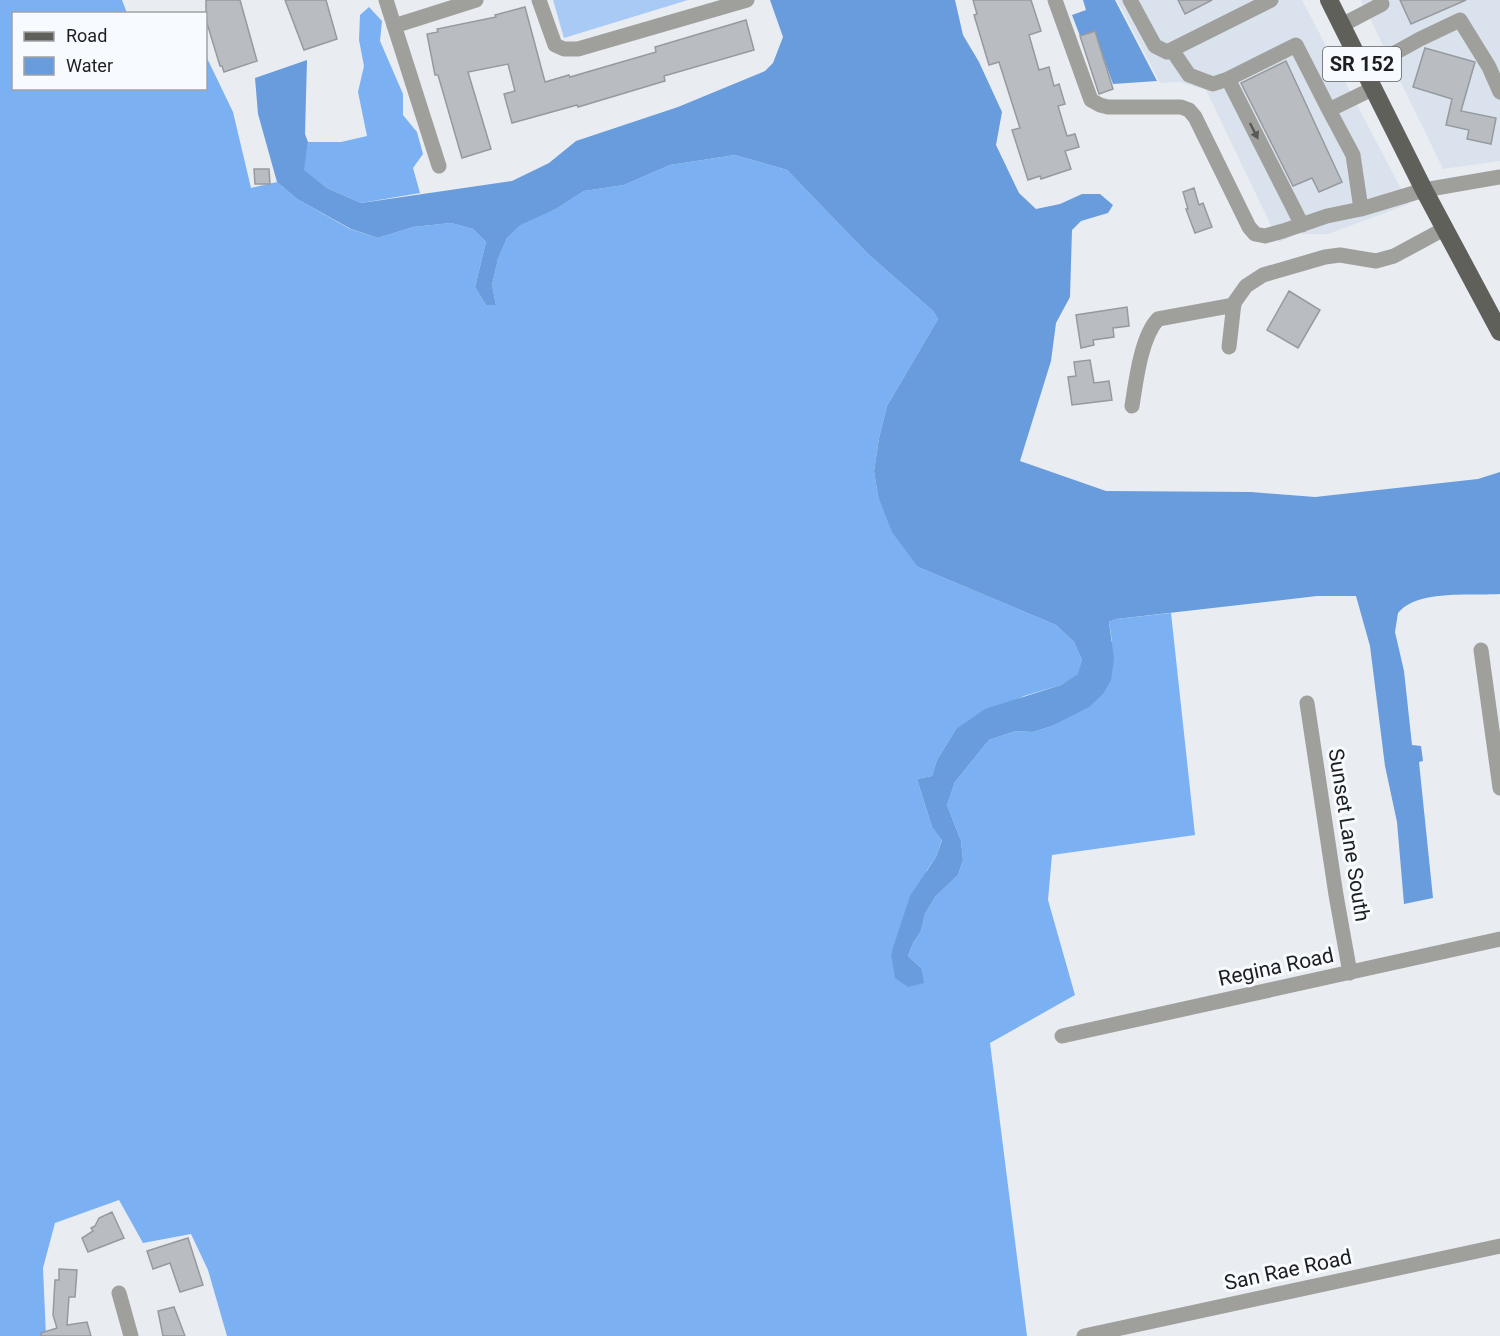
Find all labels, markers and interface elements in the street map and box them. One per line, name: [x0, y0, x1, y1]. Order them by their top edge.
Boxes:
legend: [12, 12, 207, 90]
text: Road: [66, 25, 107, 46]
road number: SR 152: [1323, 47, 1401, 81]
text: Water: [66, 55, 113, 76]
one-way arrow: [1249, 123, 1259, 140]
street label: Sunset Lane South: [1323, 747, 1375, 923]
street label: Regina Road: [1216, 943, 1336, 991]
street label: San Rae Road: [1222, 1245, 1354, 1295]

